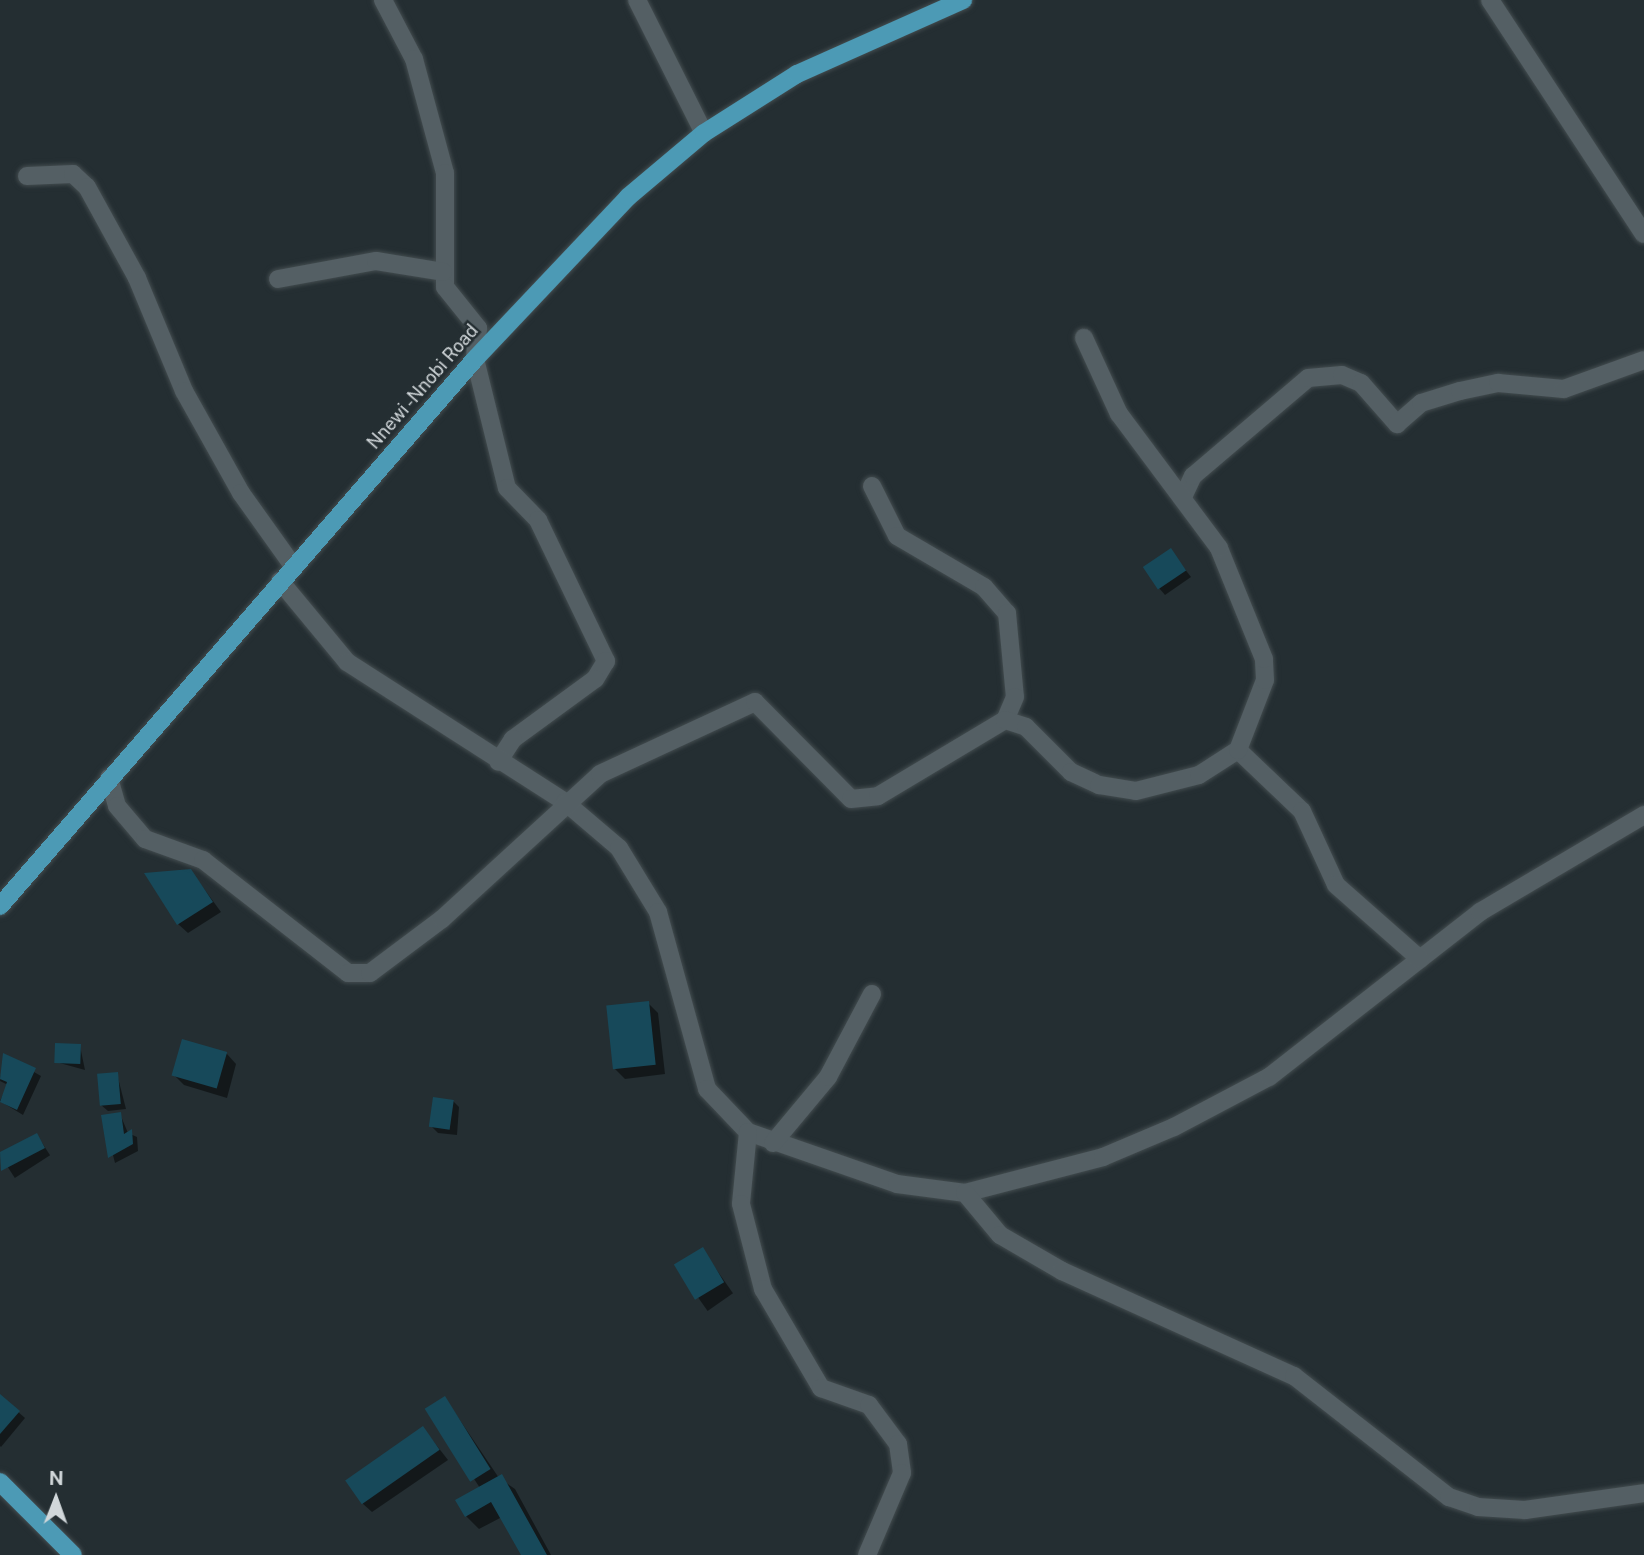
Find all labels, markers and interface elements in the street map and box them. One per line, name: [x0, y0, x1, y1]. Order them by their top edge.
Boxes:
street label: Nnewi -Nnobi Road: [362, 320, 484, 454]
north arrow: [21, 1464, 91, 1534]
text: N: [49, 1467, 64, 1489]

